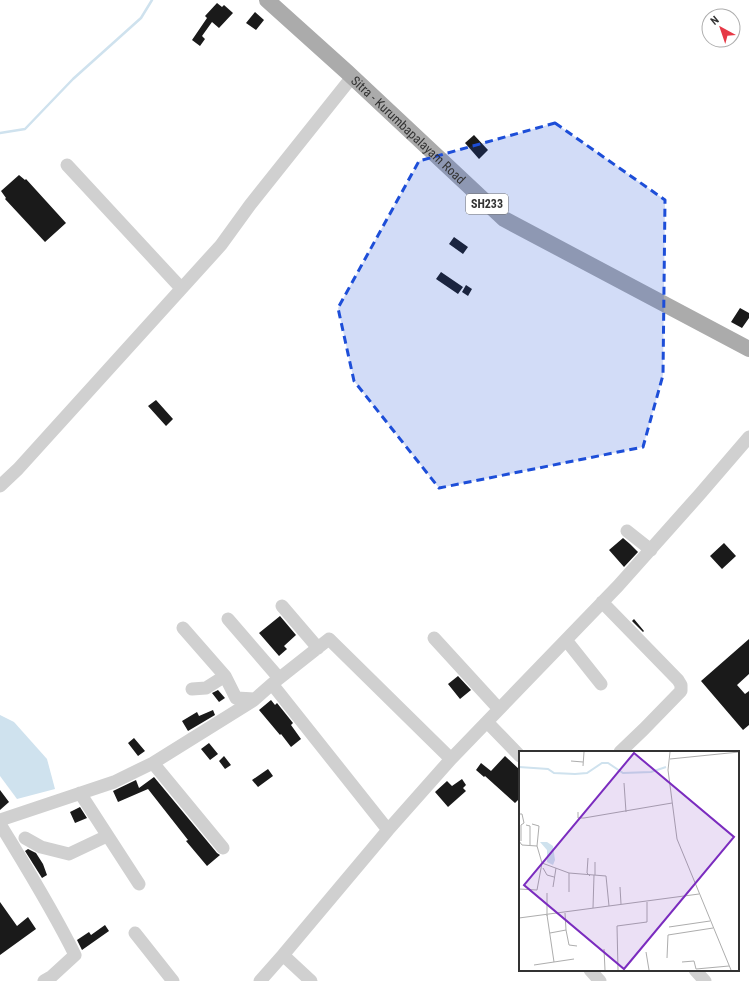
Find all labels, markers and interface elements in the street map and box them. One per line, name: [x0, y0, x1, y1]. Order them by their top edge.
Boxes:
north arrow: [701, 8, 741, 48]
text: N: [708, 13, 722, 28]
street label: Sitra - Kurumbapalayam Road: [348, 73, 468, 187]
road number: SH233: [466, 194, 508, 214]
inset map: [519, 751, 739, 971]

